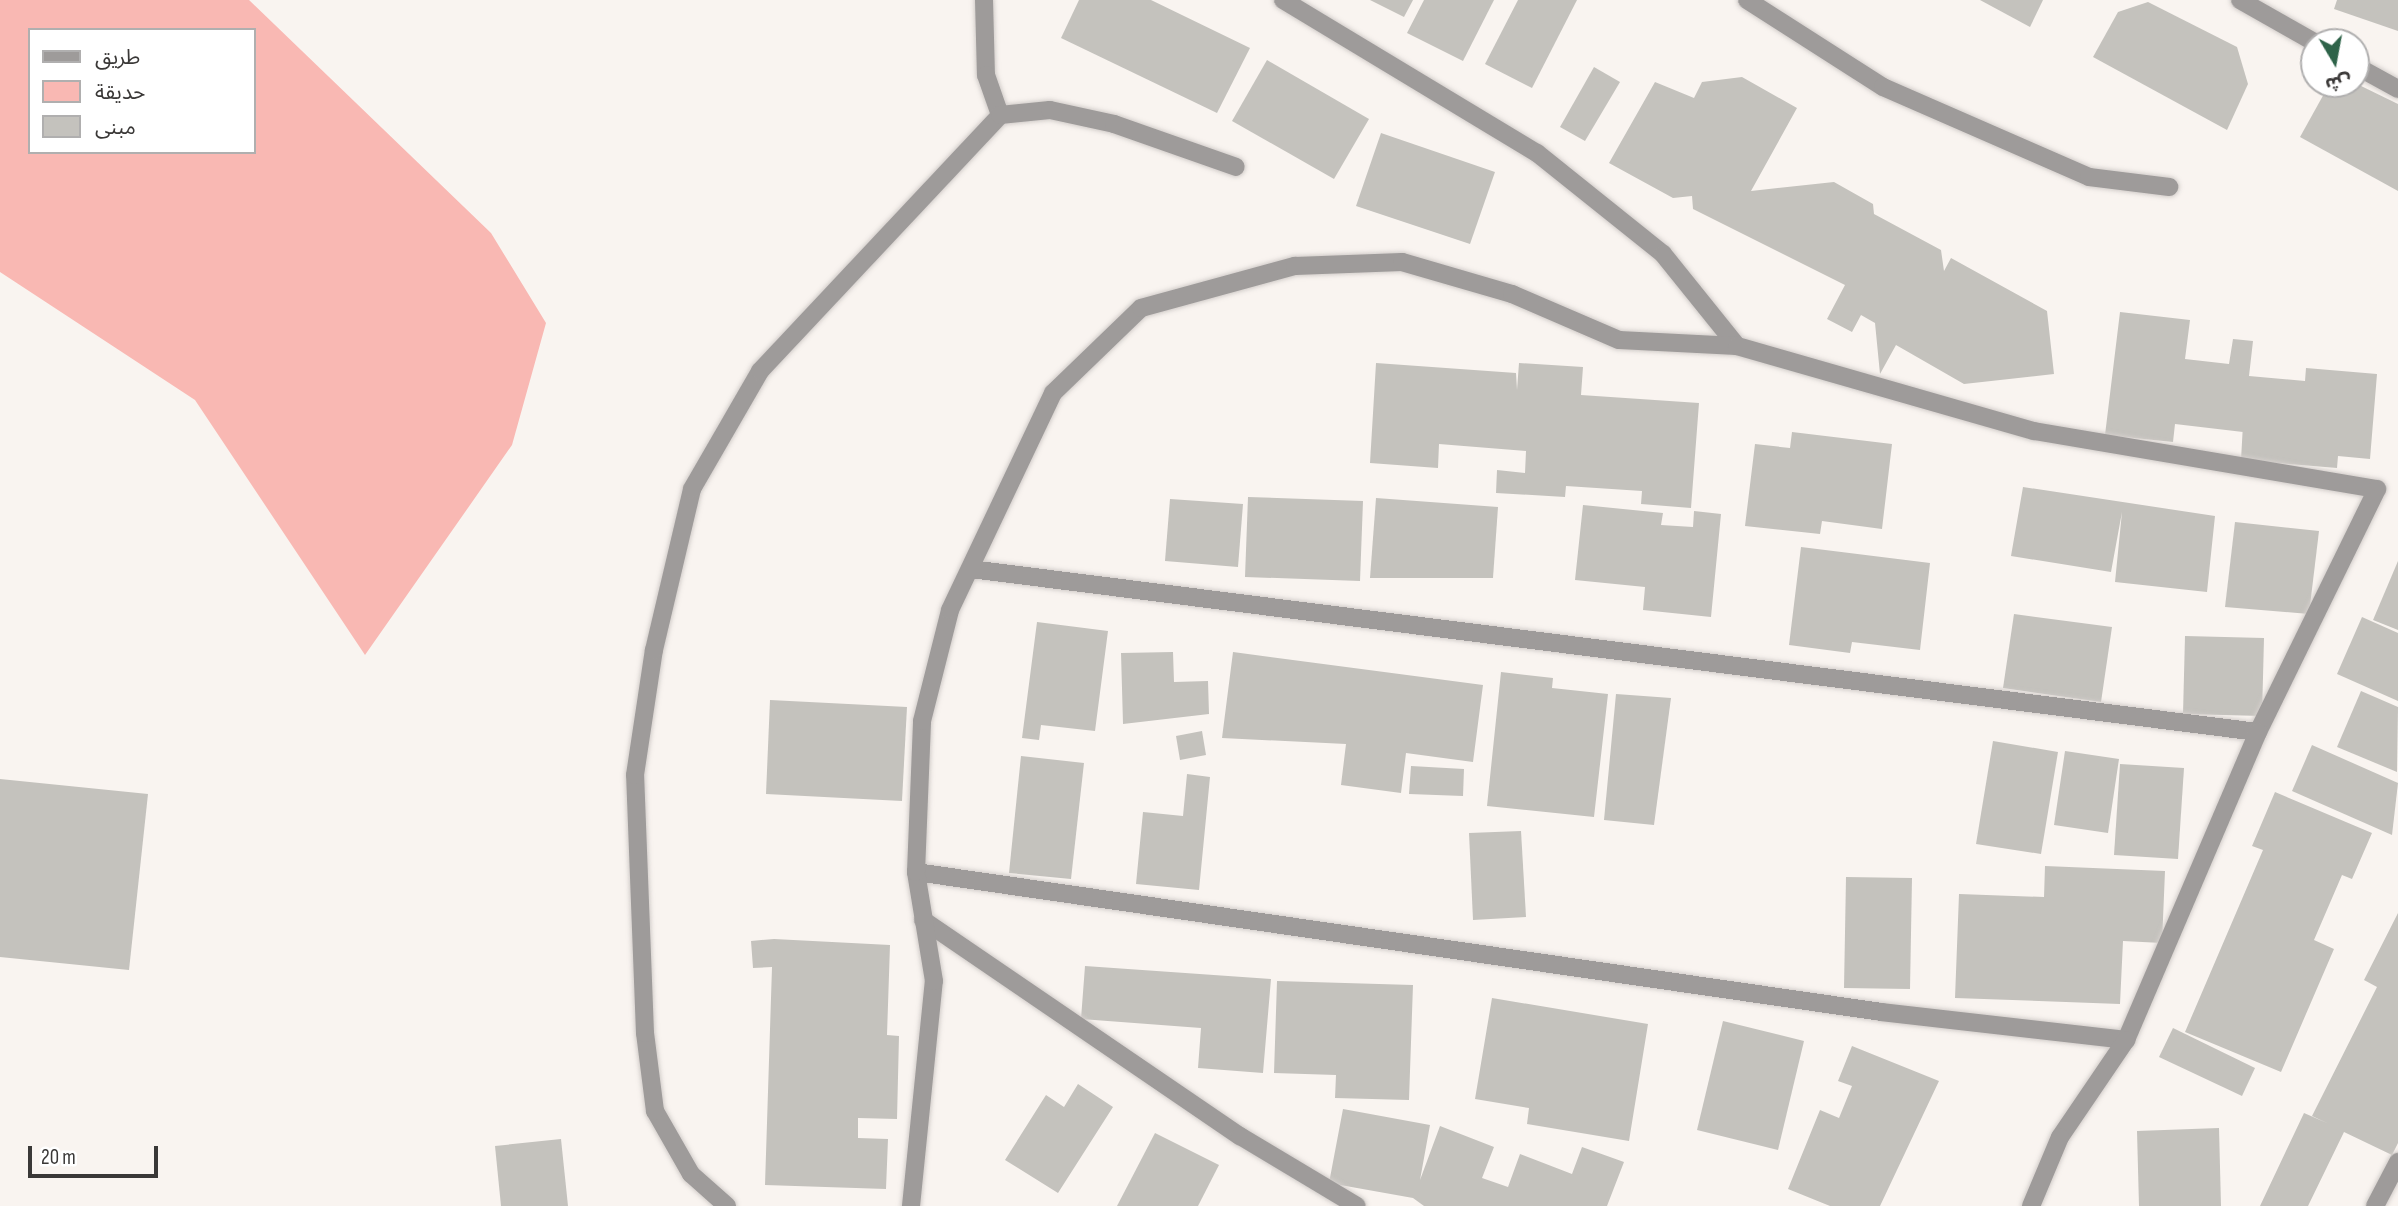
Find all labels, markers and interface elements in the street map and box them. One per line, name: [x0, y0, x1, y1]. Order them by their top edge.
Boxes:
legend: [28, 28, 256, 154]
north arrow: [2300, 28, 2370, 98]
text: طريق: [95, 45, 140, 70]
text: ش: [2324, 69, 2353, 96]
text: حديقة: [95, 80, 145, 105]
text: مبنى: [95, 115, 136, 140]
scale bar: [32, 1132, 161, 1176]
text: 20 m: [41, 1145, 76, 1170]

